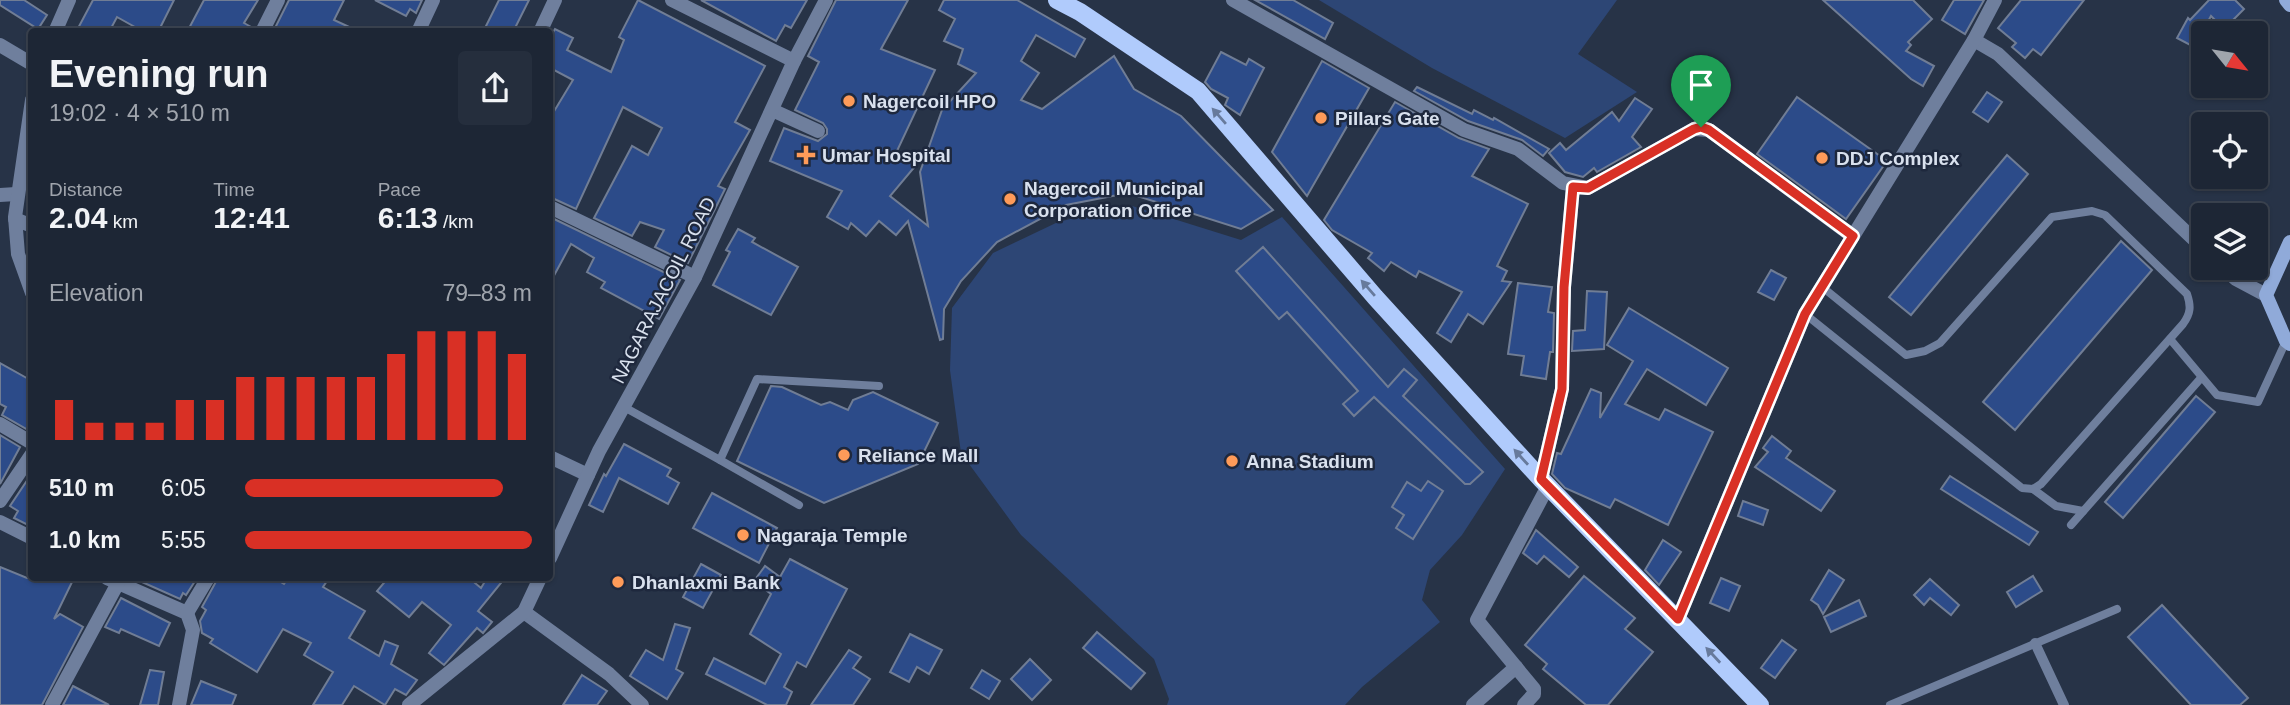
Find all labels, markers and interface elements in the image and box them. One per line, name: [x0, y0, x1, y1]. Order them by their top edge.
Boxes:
north arrow: [2191, 21, 2268, 98]
map controls: [2191, 21, 2268, 280]
button: share: [458, 51, 532, 125]
text: Evening run: [49, 53, 269, 95]
pin: [1671, 55, 1731, 127]
icon: arrive: [1682, 66, 1720, 104]
place label: Nagercoil HPO: [863, 91, 996, 112]
marker: Nagercoil HPO: [841, 93, 857, 109]
text: 19:02 · 4 × 510 m: [49, 100, 230, 126]
one-way arrow: [1211, 107, 1227, 125]
place label: Pillars Gate: [1335, 108, 1440, 129]
marker: Pillars Gate: [1313, 110, 1329, 126]
button: locate: [2191, 112, 2268, 189]
marker: Umar Hospital: [796, 145, 816, 165]
place label: Umar Hospital: [822, 145, 951, 166]
place label: DDJ Complex: [1836, 148, 1960, 169]
marker: DDJ Complex: [1814, 150, 1830, 166]
place label: Nagercoil Municipal Corporation Office: [1024, 178, 1203, 221]
text: Distance: [49, 179, 123, 200]
text: Time: [213, 179, 255, 200]
text: Pace: [378, 179, 421, 200]
marker: Nagercoil Municipal Corporation Office: [1002, 191, 1018, 207]
street label: NAGARAJACOIL ROAD: [607, 194, 720, 387]
text: 2.04: [49, 201, 107, 234]
text: 12:41: [213, 201, 290, 234]
text: 6:13: [378, 201, 438, 234]
button: layers: [2191, 203, 2268, 280]
text: km: [107, 211, 138, 232]
text: /km: [438, 211, 474, 232]
one-way arrow: [1360, 279, 1376, 297]
text: Elevation: [49, 280, 144, 306]
text: 79–83 m: [442, 280, 532, 306]
place label: Reliance Mall: [858, 445, 978, 466]
marker: Reliance Mall: [836, 447, 852, 463]
one-way arrow: [1513, 449, 1529, 466]
place label: Anna Stadium: [1246, 451, 1374, 472]
marker: Anna Stadium: [1224, 453, 1240, 469]
text: 510 m: [49, 475, 114, 501]
text: 6:05: [161, 475, 206, 501]
place label: Nagaraja Temple: [757, 525, 908, 546]
text: 1.0 km: [49, 527, 121, 553]
text: 5:55: [161, 527, 206, 553]
marker: Nagaraja Temple: [735, 527, 751, 543]
place label: Dhanlaxmi Bank: [632, 572, 780, 593]
marker: Dhanlaxmi Bank: [610, 574, 626, 590]
one-way arrow: [1704, 647, 1721, 664]

